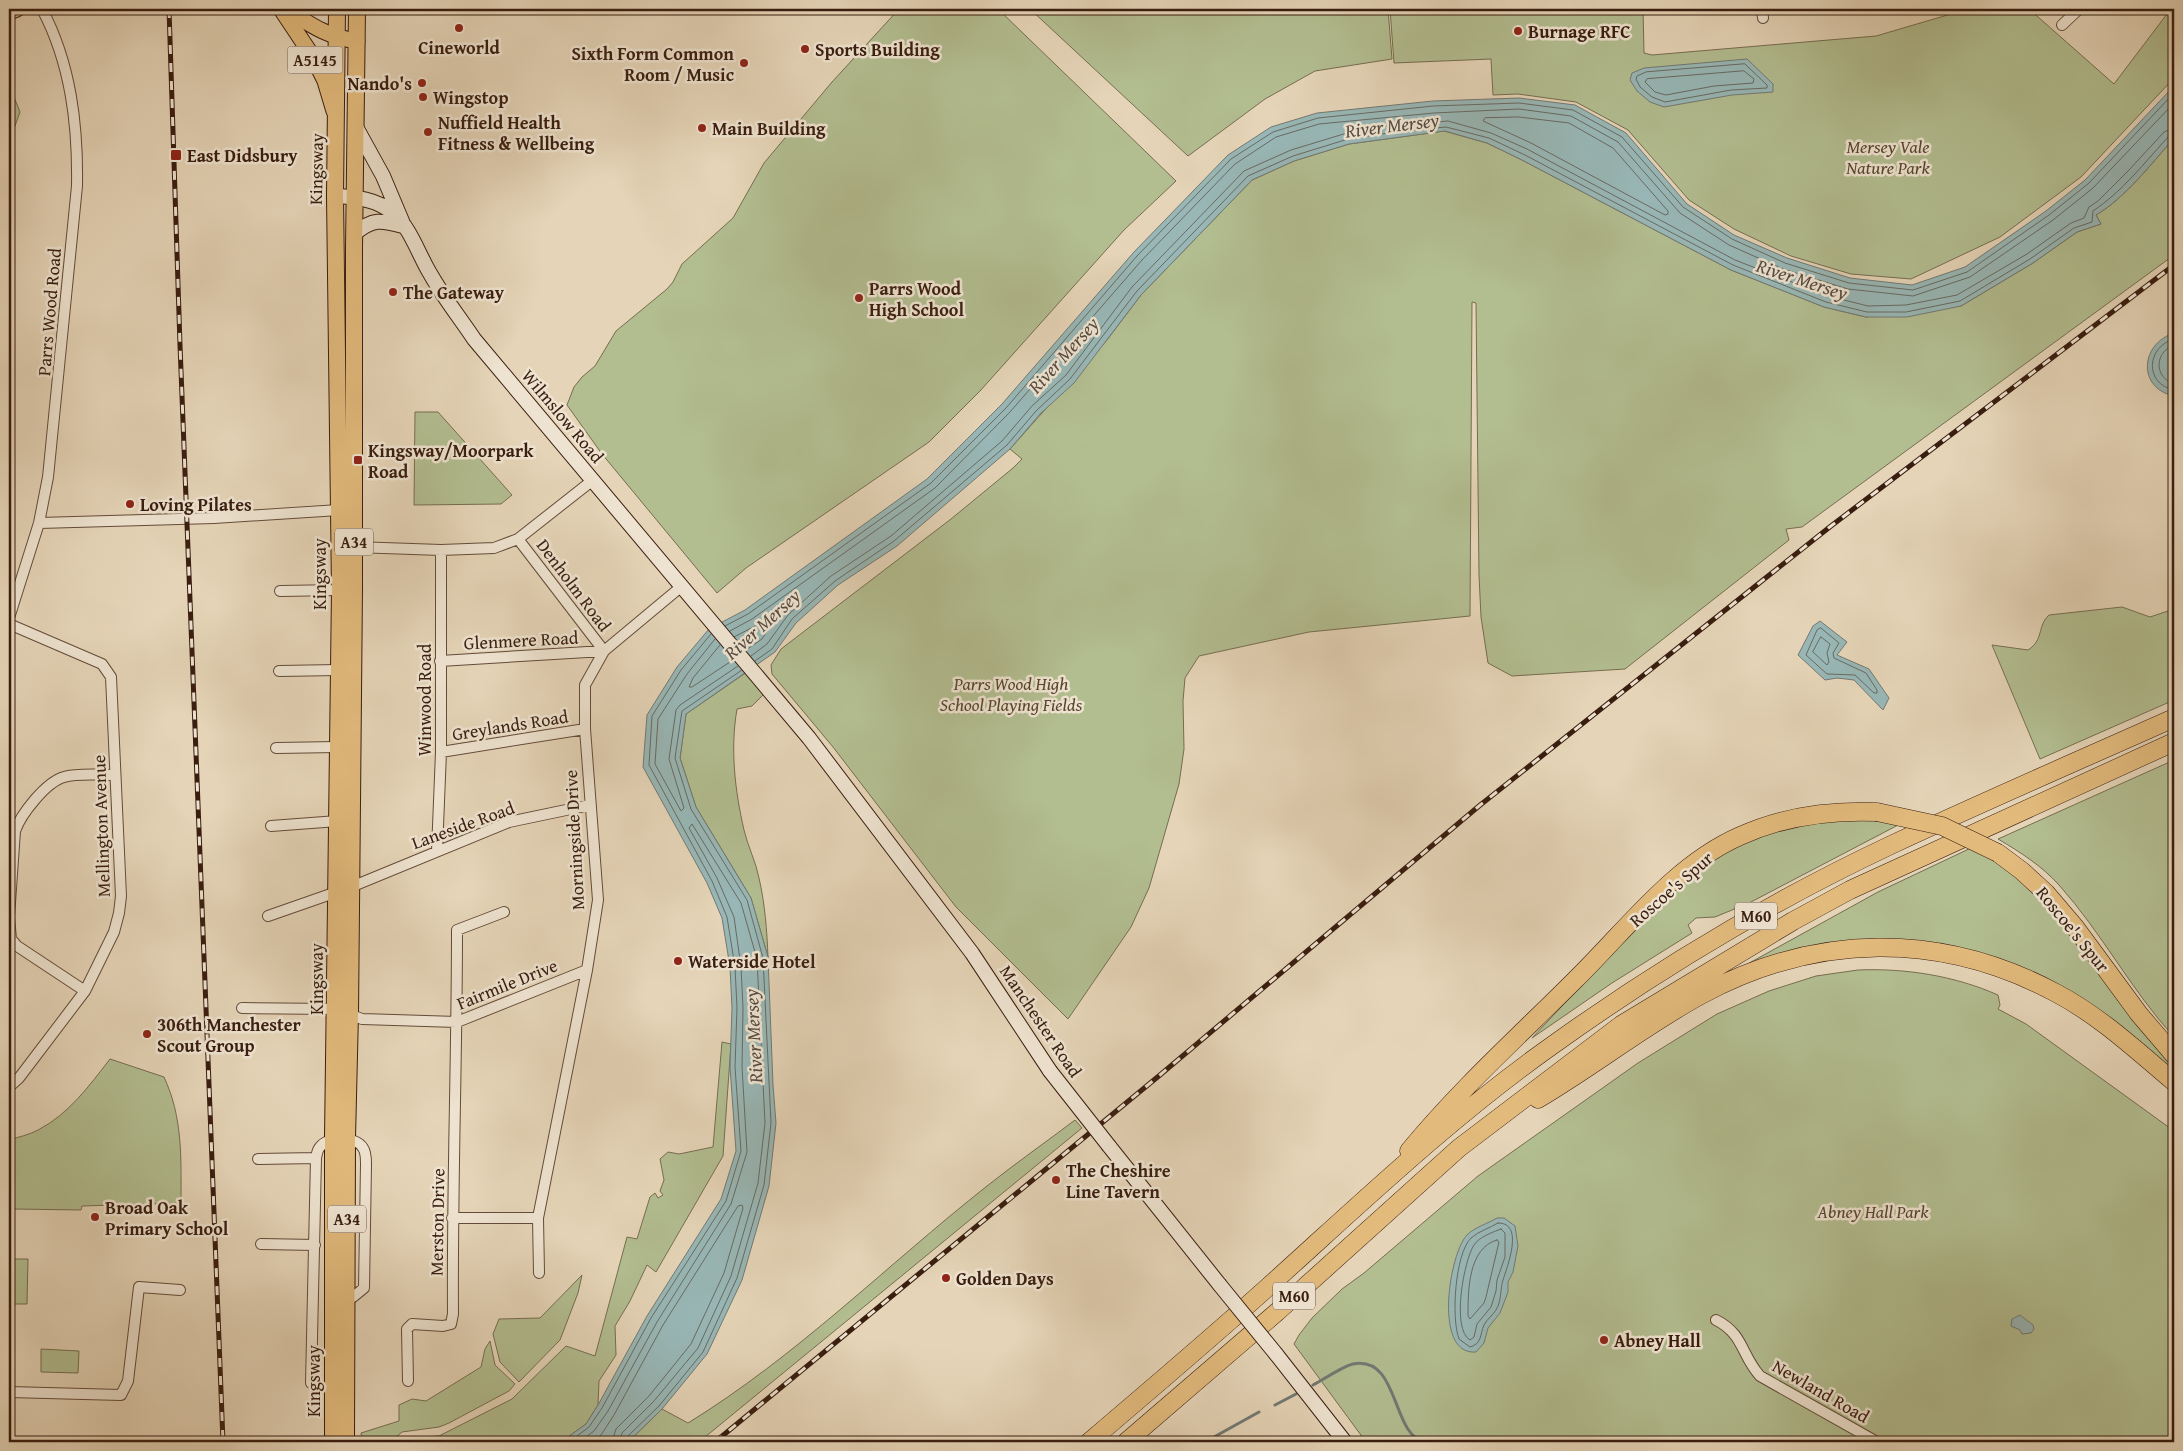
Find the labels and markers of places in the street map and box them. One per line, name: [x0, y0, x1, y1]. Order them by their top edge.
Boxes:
place label: Burnage RFC: [1528, 18, 1631, 45]
marker: Cineworld: [453, 22, 465, 34]
marker: Burnage RFC: [1512, 25, 1524, 37]
place label: Cineworld: [418, 34, 501, 61]
place label: Sports Building: [815, 36, 940, 63]
place label: Sixth Form Common Room / Music: [571, 40, 734, 88]
marker: Sports Building: [799, 43, 811, 55]
marker: Sixth Form Common Room / Music: [738, 57, 750, 69]
place label: Nando's: [347, 70, 412, 97]
marker: Nando's: [416, 77, 428, 89]
place label: Wingstop: [433, 84, 508, 111]
marker: Wingstop: [417, 91, 429, 103]
place label: Nuffield Health Fitness & Wellbeing: [438, 109, 595, 157]
place label: Main Building: [712, 115, 826, 142]
marker: Main Building: [696, 122, 708, 134]
marker: Nuffield Health Fitness & Wellbeing: [422, 126, 434, 138]
place label: East Didsbury: [187, 142, 298, 169]
marker: East Didsbury: [169, 148, 183, 162]
place label: Parrs Wood High School: [869, 275, 964, 323]
place label: The Gateway: [403, 279, 505, 306]
marker: The Gateway: [387, 286, 399, 298]
marker: Parrs Wood High School: [853, 292, 865, 304]
place label: Kingsway/Moorpark Road: [368, 437, 534, 485]
marker: Kingsway/Moorpark Road: [352, 454, 364, 466]
place label: Loving Pilates: [140, 491, 252, 518]
marker: Loving Pilates: [124, 498, 136, 510]
place label: Waterside Hotel: [688, 948, 816, 975]
marker: Waterside Hotel: [672, 955, 684, 967]
place label: 306th Manchester Scout Group: [157, 1011, 302, 1059]
marker: 306th Manchester Scout Group: [141, 1028, 153, 1040]
place label: The Cheshire Line Tavern: [1066, 1157, 1171, 1205]
marker: The Cheshire Line Tavern: [1050, 1174, 1062, 1186]
place label: Broad Oak Primary School: [105, 1194, 229, 1242]
marker: Broad Oak Primary School: [89, 1211, 101, 1223]
place label: Golden Days: [956, 1265, 1054, 1292]
marker: Golden Days: [940, 1272, 952, 1284]
place label: Abney Hall: [1614, 1327, 1701, 1354]
marker: Abney Hall: [1598, 1334, 1610, 1346]

